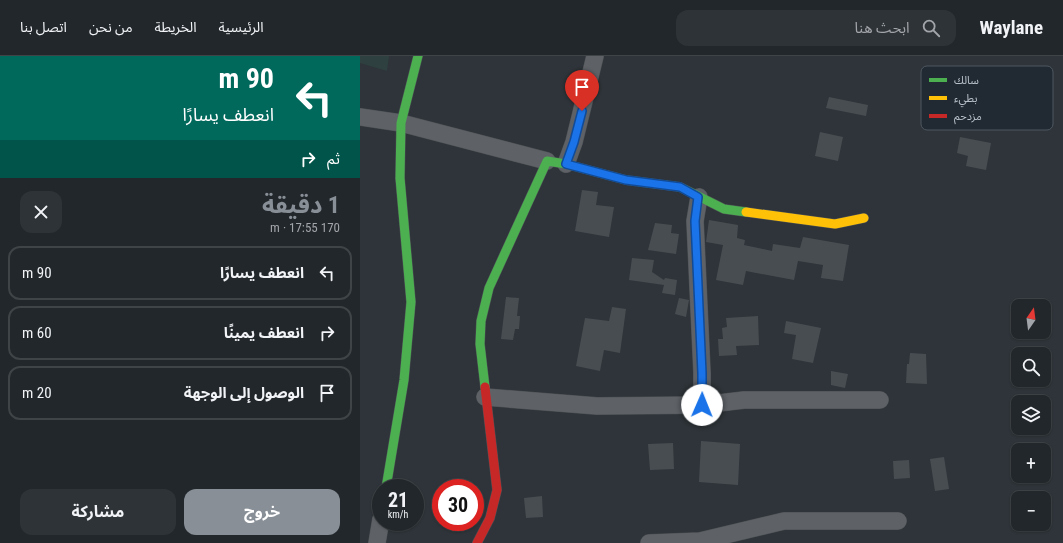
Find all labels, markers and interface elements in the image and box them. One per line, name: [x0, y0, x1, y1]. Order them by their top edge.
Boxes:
search box: [676, 10, 956, 46]
text: Waylane: [980, 16, 1043, 39]
icon: search: [920, 17, 942, 39]
text: اتصل بنا: [20, 19, 67, 35]
text: من نحن: [89, 19, 133, 35]
text: الخريطة: [155, 19, 197, 35]
text: الرئيسية: [219, 19, 264, 35]
text: ابحث هنا: [854, 19, 910, 37]
text: 90 m: [218, 62, 274, 95]
legend: [921, 66, 1053, 130]
pin: [565, 70, 599, 111]
icon: left: [288, 72, 340, 124]
text: سالك: [954, 74, 979, 87]
icon: arrive: [571, 76, 593, 98]
text: بطيء: [954, 92, 977, 108]
text: انعطف يسارًا: [182, 104, 274, 125]
text: مزدحم: [954, 110, 982, 125]
icon: right: [297, 148, 319, 170]
text: ثم: [327, 150, 340, 168]
button: close: [20, 191, 62, 233]
text: 1 دقيقة: [262, 191, 340, 219]
text: 170 m · 17:55: [270, 220, 340, 235]
icon: left: [316, 262, 338, 284]
text: 90 m: [22, 264, 52, 282]
text: انعطف يسارًا: [220, 264, 304, 282]
north arrow: [1011, 299, 1051, 339]
map controls: [1011, 299, 1051, 531]
icon: right: [316, 322, 338, 344]
text: 60 m: [22, 324, 52, 342]
text: انعطف يمينًا: [224, 324, 304, 342]
button: search: [1011, 347, 1051, 387]
icon: arrive: [316, 382, 338, 404]
text: 20 m: [22, 384, 52, 402]
text: الوصول إلى الوجهة: [184, 384, 304, 402]
position arrow: [681, 384, 723, 426]
button: layers: [1011, 395, 1051, 435]
button: +: [1011, 443, 1051, 483]
speed limit sign: 30: [432, 479, 484, 531]
text: 21: [388, 488, 408, 512]
button: مشاركة: [20, 489, 176, 535]
button: خروج: [184, 489, 340, 535]
button: −: [1011, 491, 1051, 531]
text: km/h: [388, 509, 408, 520]

